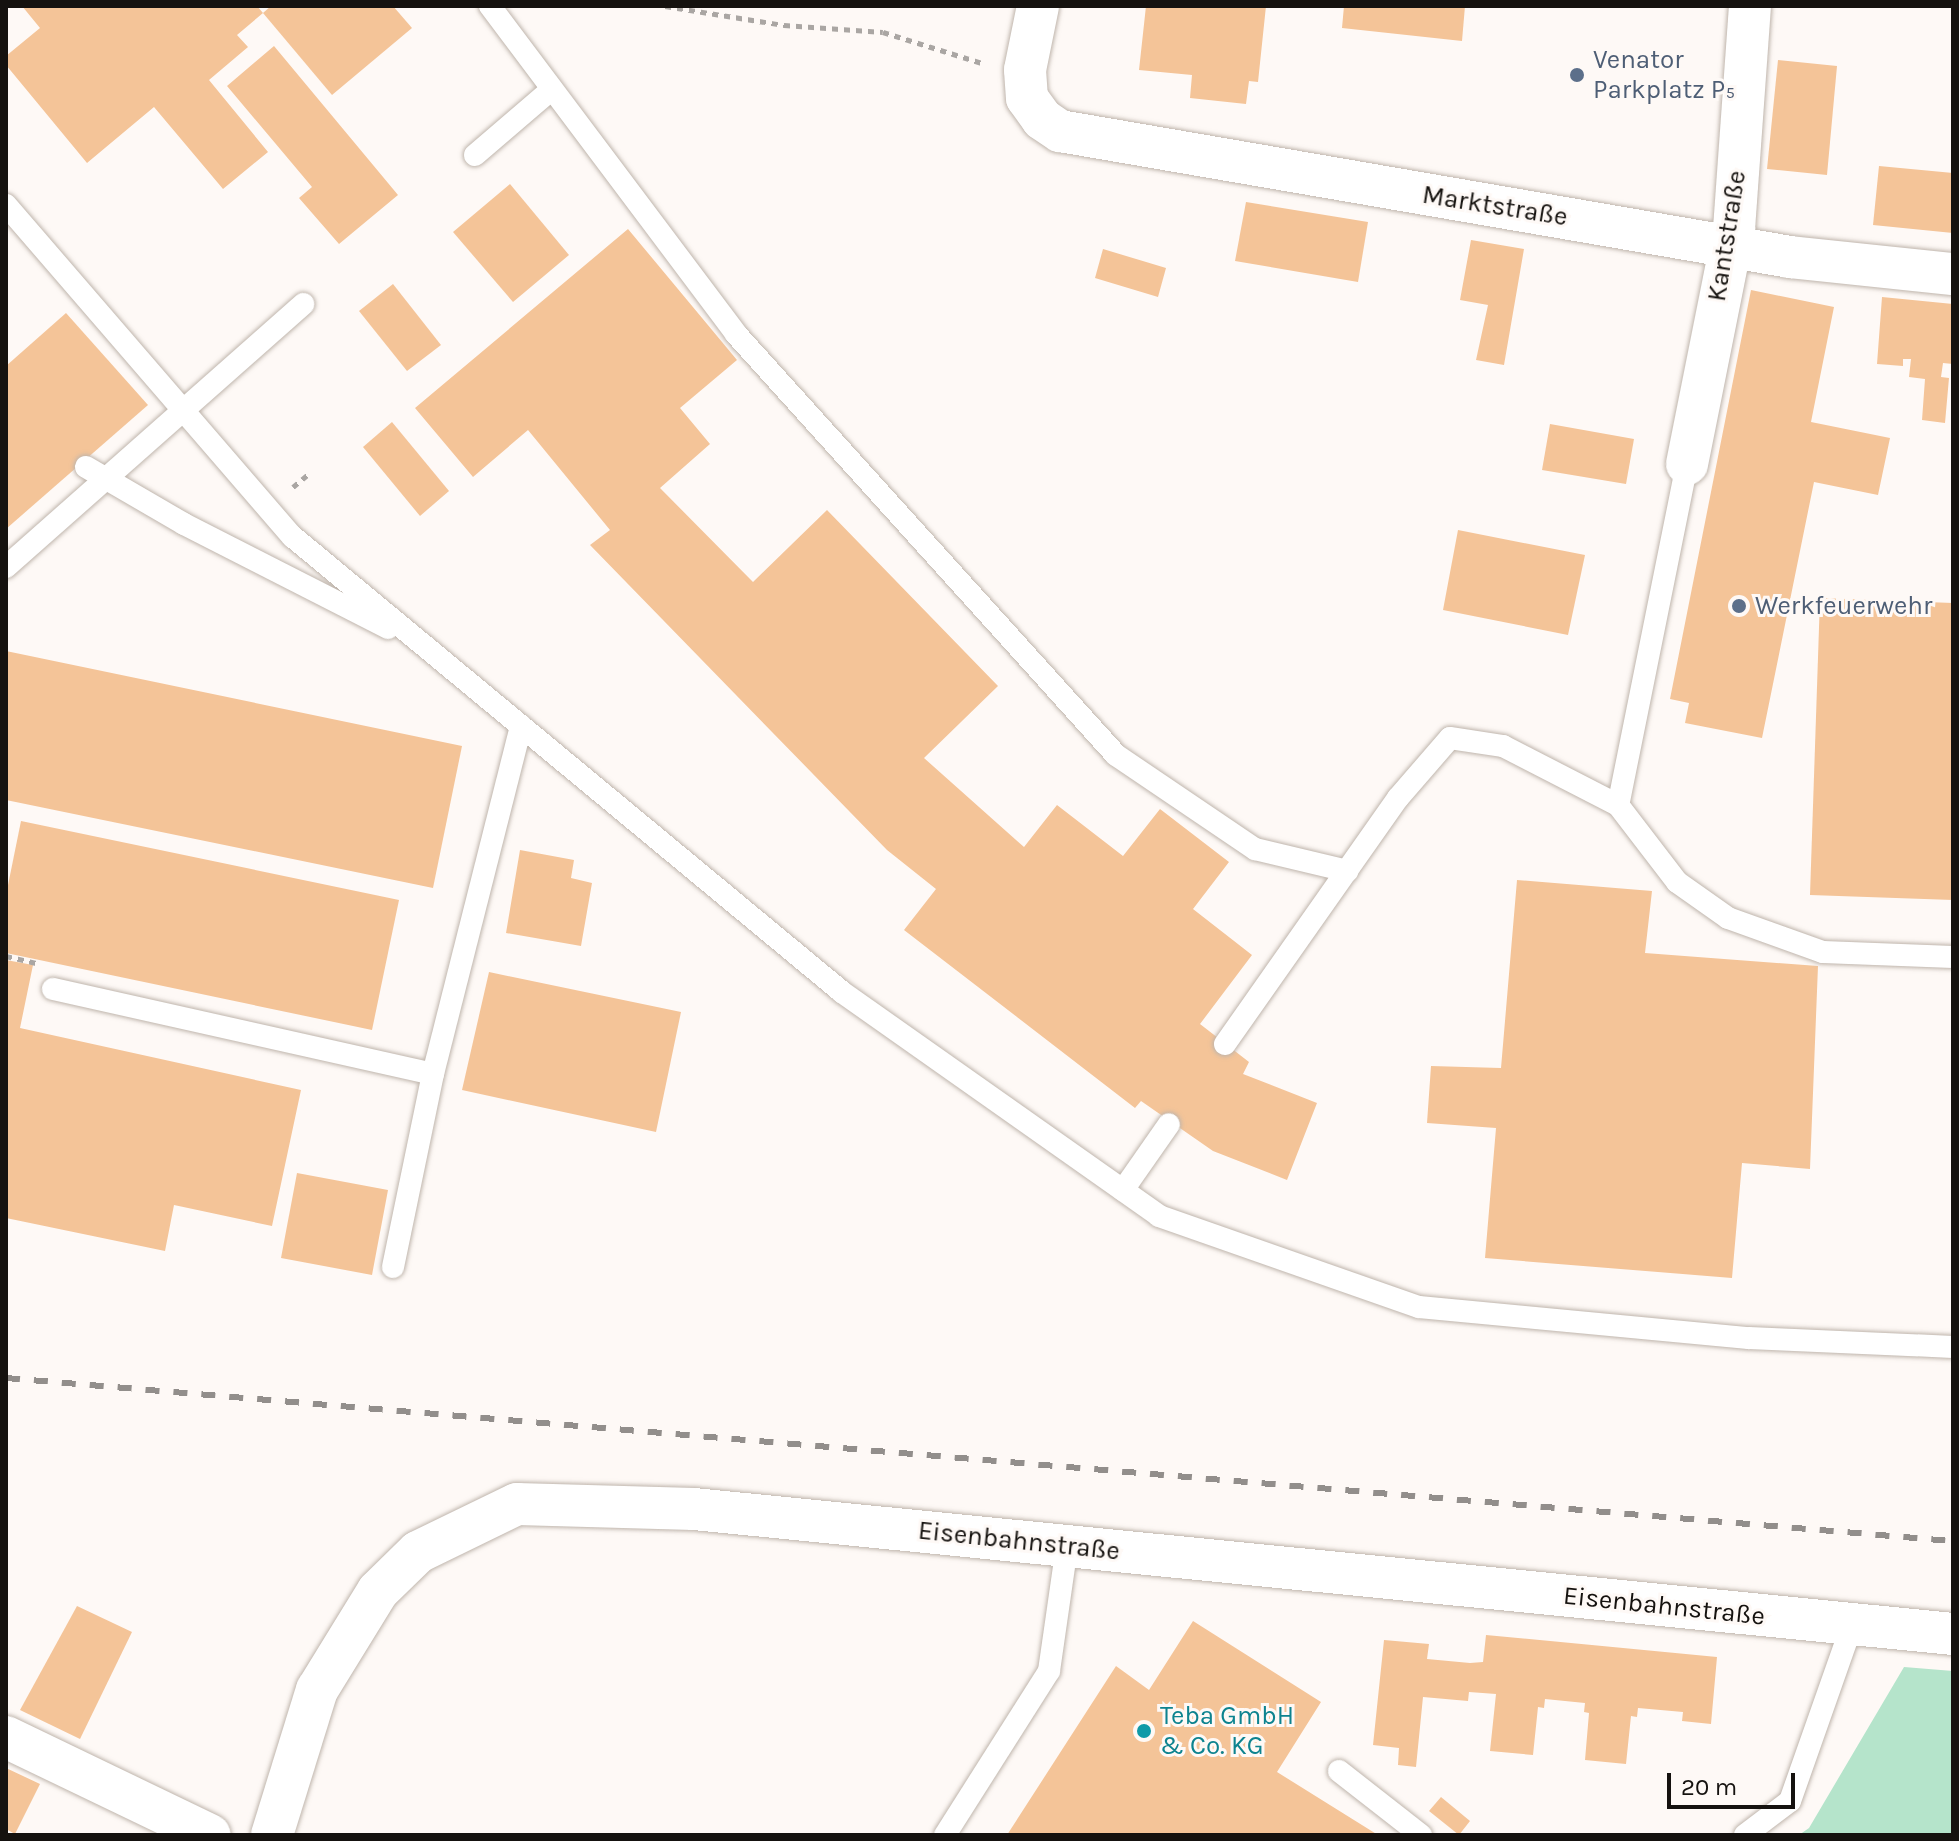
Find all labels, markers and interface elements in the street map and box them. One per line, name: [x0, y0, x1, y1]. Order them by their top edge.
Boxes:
place label: Venator Parkplatz P₅: [1593, 44, 1735, 106]
marker: Venator Parkplatz P₅: [1568, 66, 1586, 84]
street label: Kantstraße: [1701, 168, 1753, 304]
street label: Marktstraße: [1420, 179, 1570, 233]
place label: Werkfeuerwehr: [1755, 590, 1932, 622]
marker: Werkfeuerwehr: [1730, 597, 1748, 615]
street label: Eisenbahnstraße: [917, 1515, 1121, 1567]
street label: Eisenbahnstraße: [1562, 1580, 1766, 1632]
place label: Teba GmbH & Co. KG: [1160, 1700, 1294, 1762]
marker: Teba GmbH & Co. KG: [1135, 1722, 1153, 1740]
scale bar: [1671, 1757, 1799, 1807]
text: 20 m: [1681, 1773, 1737, 1801]

